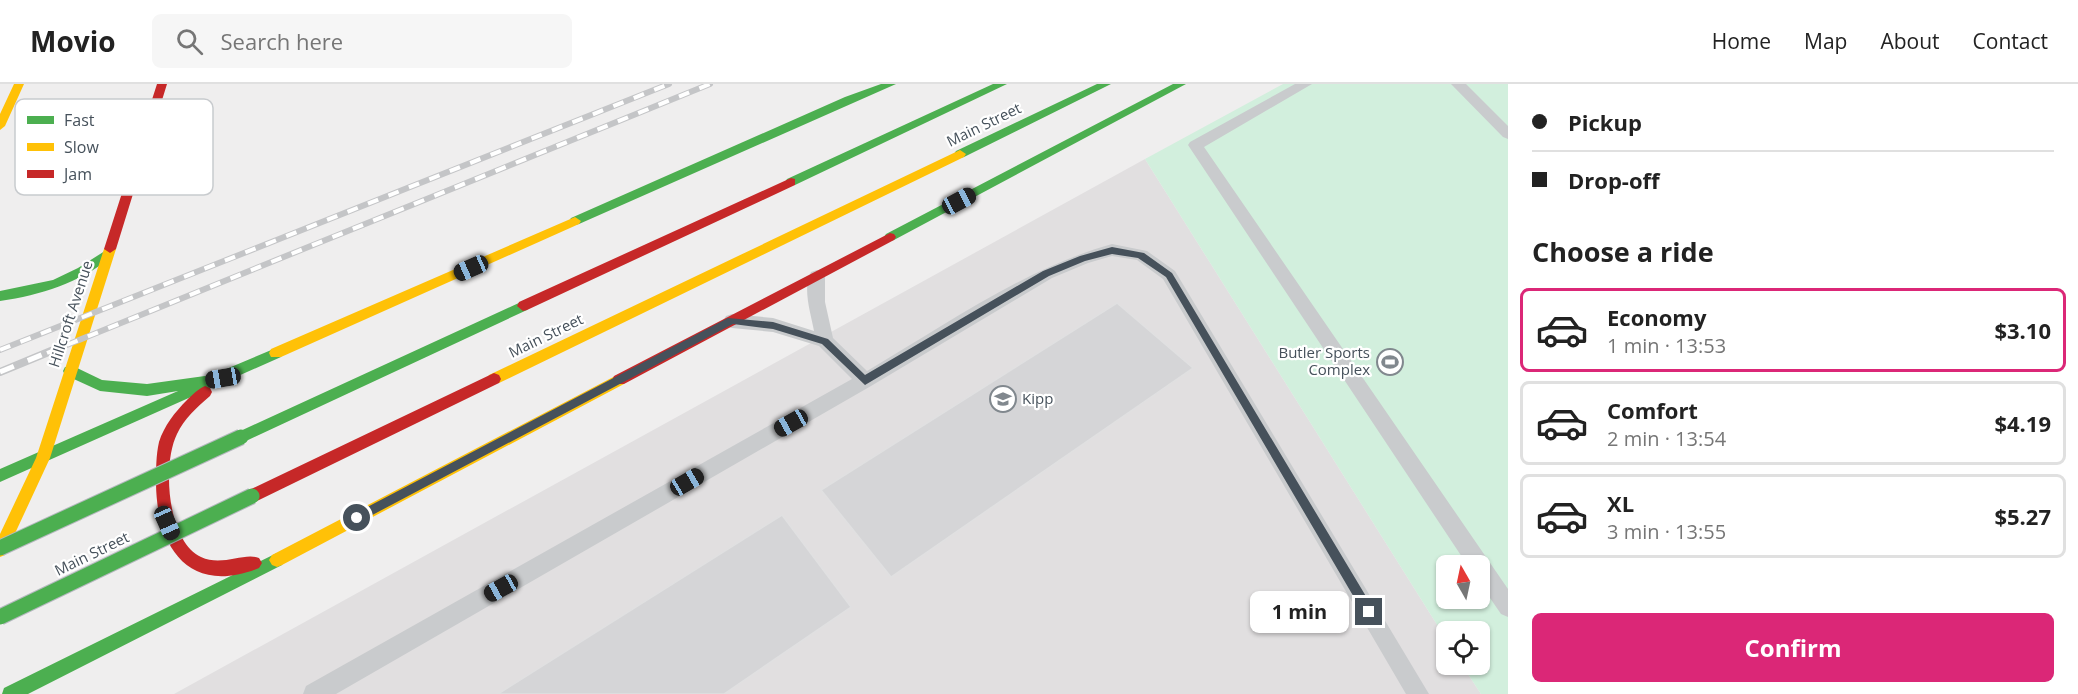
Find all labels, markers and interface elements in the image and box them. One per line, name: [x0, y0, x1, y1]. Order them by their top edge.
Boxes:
search box: [152, 14, 572, 68]
text: Movio: [30, 22, 116, 60]
icon: search: [173, 25, 206, 58]
text: Search here: [221, 26, 343, 56]
text: Home: [1712, 27, 1771, 55]
text: Map: [1804, 27, 1847, 55]
text: About: [1880, 27, 1940, 55]
text: Contact: [1973, 27, 2048, 55]
street label: Main Street: [943, 97, 1024, 151]
legend: [15, 99, 213, 195]
text: Pickup: [1568, 107, 1642, 137]
text: Fast: [64, 109, 95, 131]
text: Slow: [64, 136, 99, 158]
text: Jam: [62, 163, 92, 185]
text: Drop-off: [1568, 165, 1660, 195]
car: [939, 185, 979, 217]
text: Choose a ride: [1532, 233, 1714, 270]
car: [451, 252, 491, 284]
street label: Hillcroft Avenue: [43, 258, 97, 370]
text: Economy: [1607, 302, 1706, 332]
icon: car: [1535, 303, 1589, 357]
street label: Main Street: [505, 308, 586, 362]
text: $3.10: [1994, 315, 2051, 345]
text: 1 min · 13:53: [1607, 332, 1726, 359]
place label: Butler Sports Complex: [1278, 342, 1370, 379]
sports icon: Butler Sports Complex: [1375, 347, 1405, 377]
car: [204, 366, 242, 390]
school or university icon: Kipp: [988, 384, 1018, 414]
place label: Kipp: [1022, 388, 1053, 408]
text: Comfort: [1607, 395, 1698, 425]
icon: car: [1535, 396, 1589, 450]
car: [771, 406, 811, 440]
text: $4.19: [1994, 408, 2051, 438]
text: 2 min · 13:54: [1607, 425, 1726, 452]
car: [667, 465, 707, 499]
text: XL: [1607, 488, 1634, 518]
icon: car: [1535, 489, 1589, 543]
text: $5.27: [1994, 501, 2051, 531]
car: [151, 503, 183, 543]
route start: [343, 504, 370, 531]
text: 3 min · 13:55: [1607, 518, 1726, 545]
street label: Main Street: [51, 526, 132, 580]
north arrow: [1436, 555, 1490, 609]
map controls: [1436, 555, 1490, 675]
car: [481, 571, 521, 605]
callout: 1 min: [1249, 591, 1348, 633]
text: 1 min: [1272, 598, 1327, 625]
route end: [1355, 598, 1382, 625]
button: Confirm: [1532, 613, 2054, 682]
button: locate: [1436, 621, 1490, 675]

